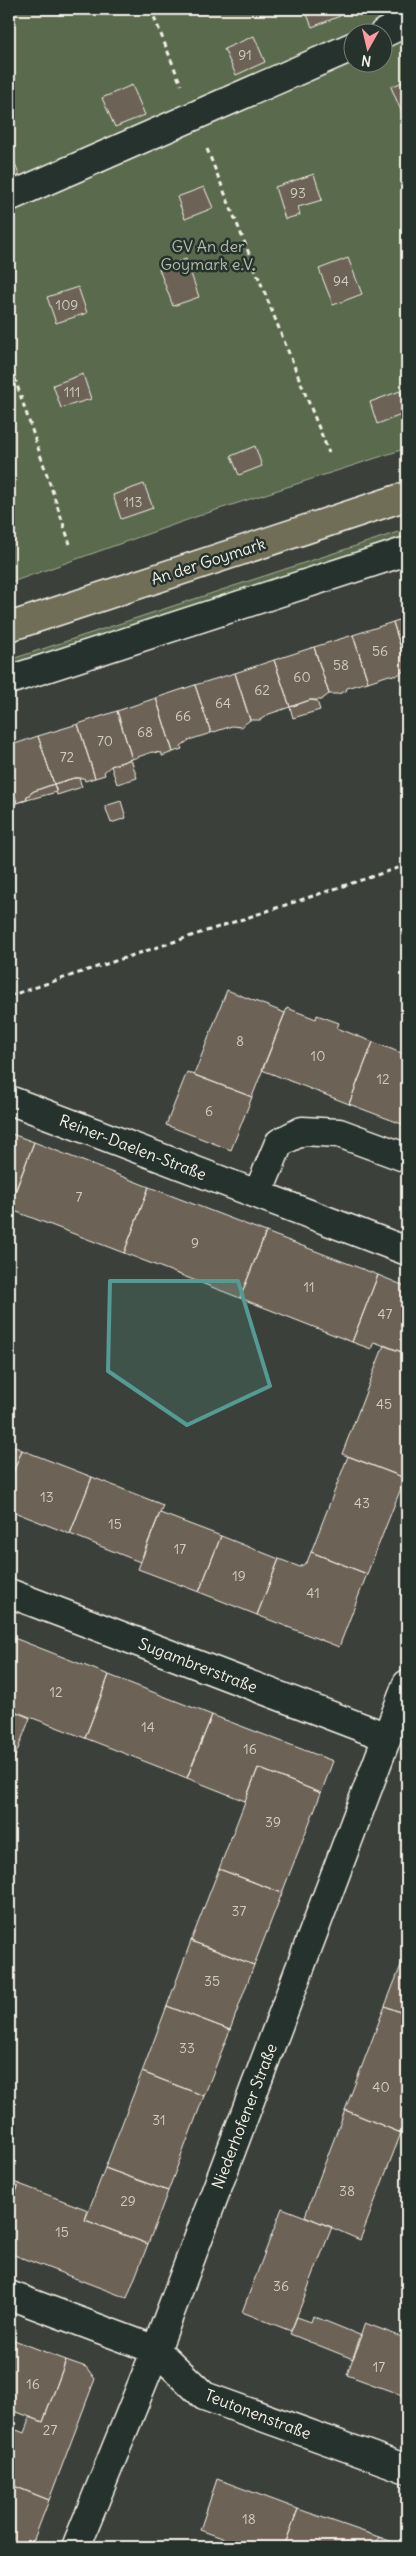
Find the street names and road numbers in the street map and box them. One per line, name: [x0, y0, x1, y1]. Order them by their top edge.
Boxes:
street label: An der Goymark: [148, 533, 268, 589]
street label: Reiner-Daelen-Straße: [57, 1110, 209, 1184]
street label: Sugambrerstraße: [136, 1633, 260, 1697]
street label: Niederhofener Straße: [207, 2040, 281, 2192]
street label: Teutonenstraße: [202, 2385, 314, 2443]

